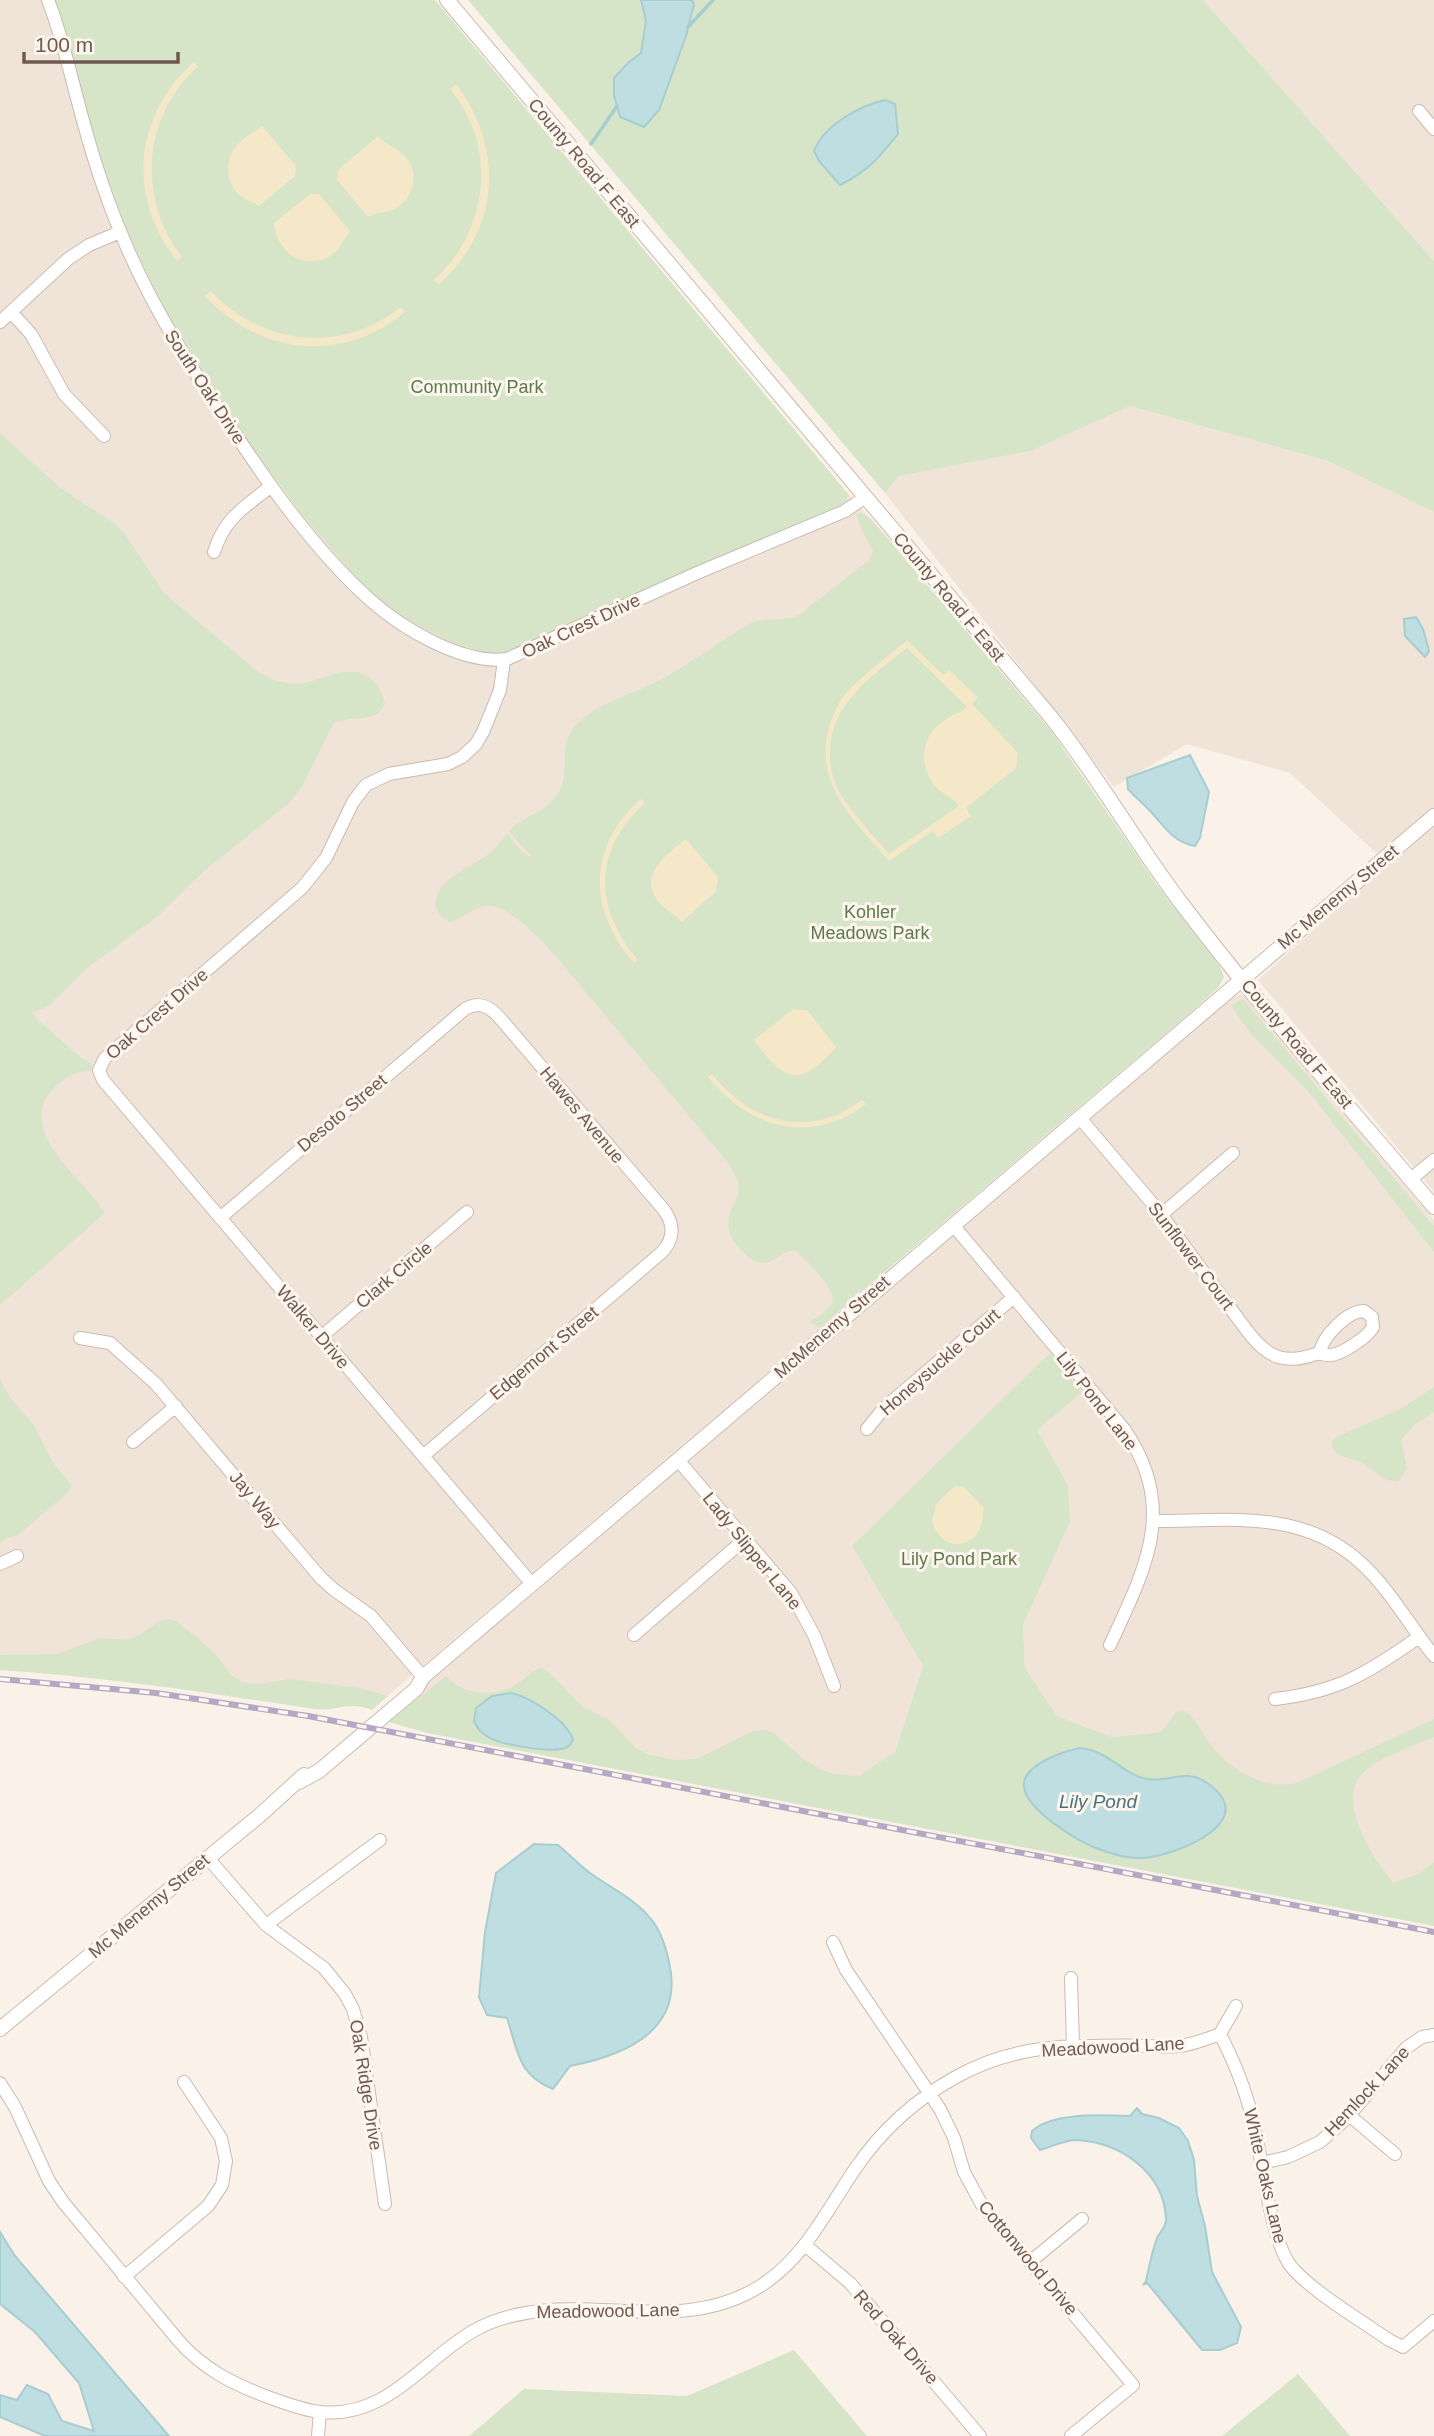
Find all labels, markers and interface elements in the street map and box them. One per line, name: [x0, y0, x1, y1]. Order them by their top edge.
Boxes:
scale bar: [24, 21, 178, 65]
text: 100 m: [35, 33, 93, 56]
street label: County Road F East: [524, 94, 644, 232]
street label: South Oak Drive: [161, 326, 249, 448]
park label: Community Park: [410, 377, 545, 397]
street label: County Road F East: [889, 528, 1009, 666]
street label: Oak Crest Drive: [519, 590, 643, 662]
street label: Mc Menemy Street: [1274, 841, 1402, 953]
park label: Kohler Meadows Park: [810, 902, 931, 943]
street label: Oak Crest Drive: [102, 964, 212, 1064]
street label: County Road F East: [1237, 975, 1357, 1113]
street label: Hawes Avenue: [536, 1063, 628, 1167]
street label: Desoto Street: [293, 1070, 391, 1156]
street label: Sunflower Court: [1144, 1198, 1238, 1314]
street label: Clark Circle: [352, 1237, 436, 1313]
street label: McMenemy Street: [770, 1272, 894, 1382]
street label: Walker Drive: [272, 1281, 354, 1373]
street label: Edgemont Street: [486, 1302, 602, 1404]
street label: Honeysuckle Court: [876, 1305, 1004, 1419]
street label: Lily Pond Lane: [1052, 1348, 1142, 1454]
street label: Jay Way: [225, 1467, 285, 1533]
street label: Lady Slipper Lane: [699, 1488, 805, 1614]
park label: Lily Pond Park: [901, 1549, 1018, 1569]
water label: Lily Pond: [1059, 1791, 1139, 1812]
street label: Mc Menemy Street: [85, 1850, 213, 1962]
street label: Oak Ridge Drive: [346, 2018, 386, 2152]
street label: Meadowood Lane: [1041, 2033, 1185, 2061]
street label: Hemlock Lane: [1320, 2042, 1414, 2140]
street label: White Oaks Lane: [1240, 2106, 1290, 2246]
street label: Cottonwood Drive: [974, 2197, 1082, 2319]
street label: Red Oak Drive: [850, 2286, 942, 2388]
street label: Meadowood Lane: [536, 2300, 680, 2322]

